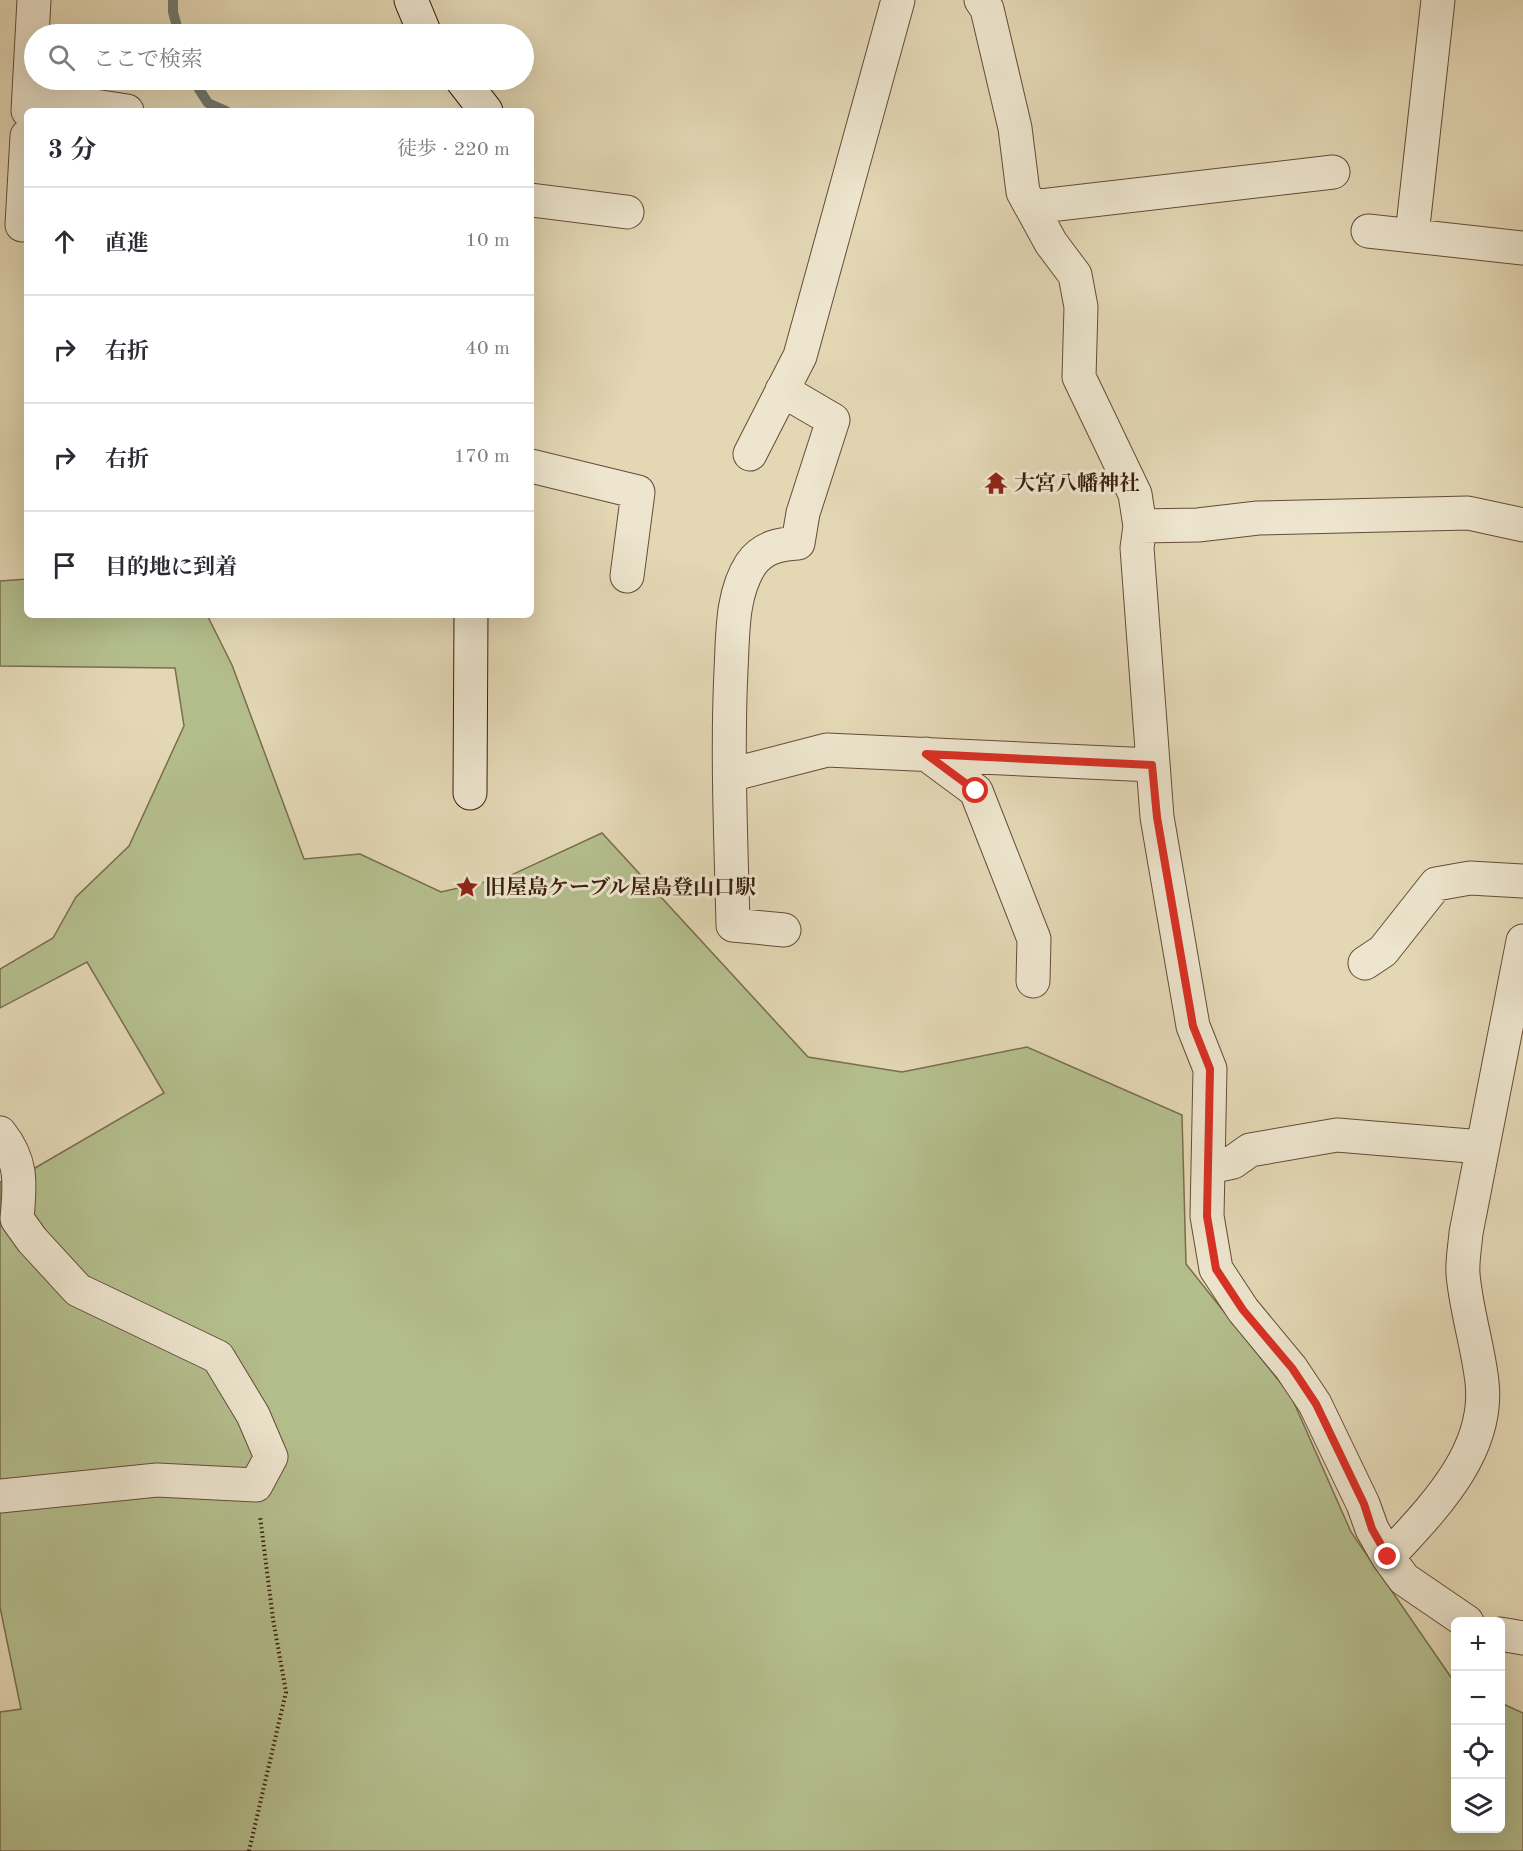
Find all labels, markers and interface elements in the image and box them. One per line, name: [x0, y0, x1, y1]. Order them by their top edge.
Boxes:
search box: [24, 24, 534, 90]
icon: search: [45, 41, 78, 74]
text: ここで検索: [93, 49, 203, 71]
text: 3 分: [48, 138, 96, 164]
text: 徒歩 · 220 m: [397, 140, 510, 160]
icon: ahead: [48, 225, 81, 258]
text: 10 m: [465, 231, 510, 251]
text: 直進: [105, 233, 149, 255]
icon: right: [48, 333, 81, 366]
text: 40 m: [465, 339, 510, 359]
text: 右折: [105, 341, 149, 363]
icon: right: [48, 441, 81, 474]
text: 170 m: [454, 447, 510, 467]
text: 右折: [105, 449, 149, 471]
temple icon: 大宮八幡神社: [983, 470, 1009, 496]
place label: 大宮八幡神社: [1014, 472, 1140, 495]
icon: arrive: [48, 549, 81, 582]
text: 目的地に到着: [105, 557, 237, 579]
route start: [962, 777, 988, 803]
place icon: 旧屋島ケーブル屋島登山口駅: [454, 874, 480, 900]
place label: 旧屋島ケーブル屋島登山口駅: [485, 876, 756, 899]
route end: [1374, 1543, 1400, 1569]
map controls: [1451, 1617, 1505, 1833]
button: +: [1451, 1617, 1505, 1671]
button: −: [1451, 1671, 1505, 1725]
button: locate: [1451, 1725, 1505, 1779]
button: layers: [1451, 1779, 1505, 1833]

